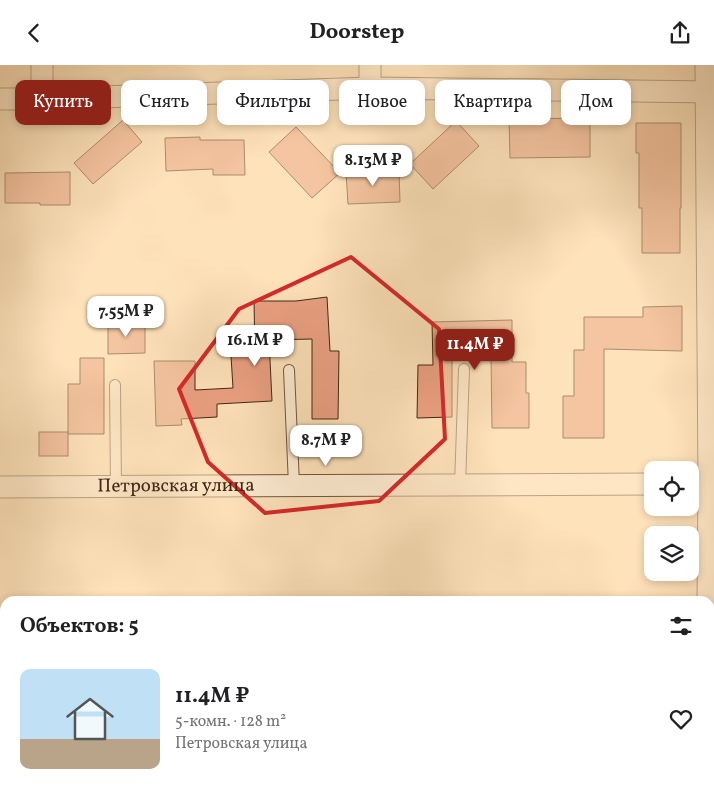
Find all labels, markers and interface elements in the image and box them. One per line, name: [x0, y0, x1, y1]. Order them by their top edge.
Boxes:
text: Doorstep: [310, 17, 404, 48]
icon: back: [20, 19, 48, 47]
icon: share: [666, 19, 694, 47]
chip: Купить: [15, 80, 111, 125]
chip: Снять: [121, 80, 207, 125]
chip: Фильтры: [217, 80, 329, 125]
chip: Новое: [339, 80, 425, 125]
chip: Квартира: [435, 80, 551, 125]
chip: Дом: [561, 80, 631, 125]
pin: 8.13M ₽: [327, 145, 419, 187]
text: 8.13M ₽: [344, 150, 402, 172]
pin: 7.55M ₽: [80, 295, 172, 338]
text: 7.55M ₽: [98, 301, 154, 323]
pin: 16.1M ₽: [209, 325, 301, 367]
pin: 11.4M ₽: [429, 329, 521, 371]
text: 16.1M ₽: [227, 330, 283, 352]
text: 11.4M ₽: [447, 334, 503, 356]
pin: 8.7M ₽: [285, 425, 367, 467]
text: 8.7M ₽: [301, 430, 351, 452]
map controls: [644, 461, 699, 581]
button: locate: [644, 461, 699, 516]
street label: Петровская улица: [97, 473, 255, 500]
button: layers: [644, 526, 699, 581]
text: Объектов: 5: [20, 612, 139, 641]
icon: filters: [667, 612, 695, 640]
text: 11.4M ₽: [175, 682, 249, 711]
icon: home: [60, 689, 120, 749]
icon: heart: [667, 705, 695, 733]
text: 5-комн. · 128 m²: [175, 711, 286, 733]
text: Петровская улица: [175, 733, 307, 755]

